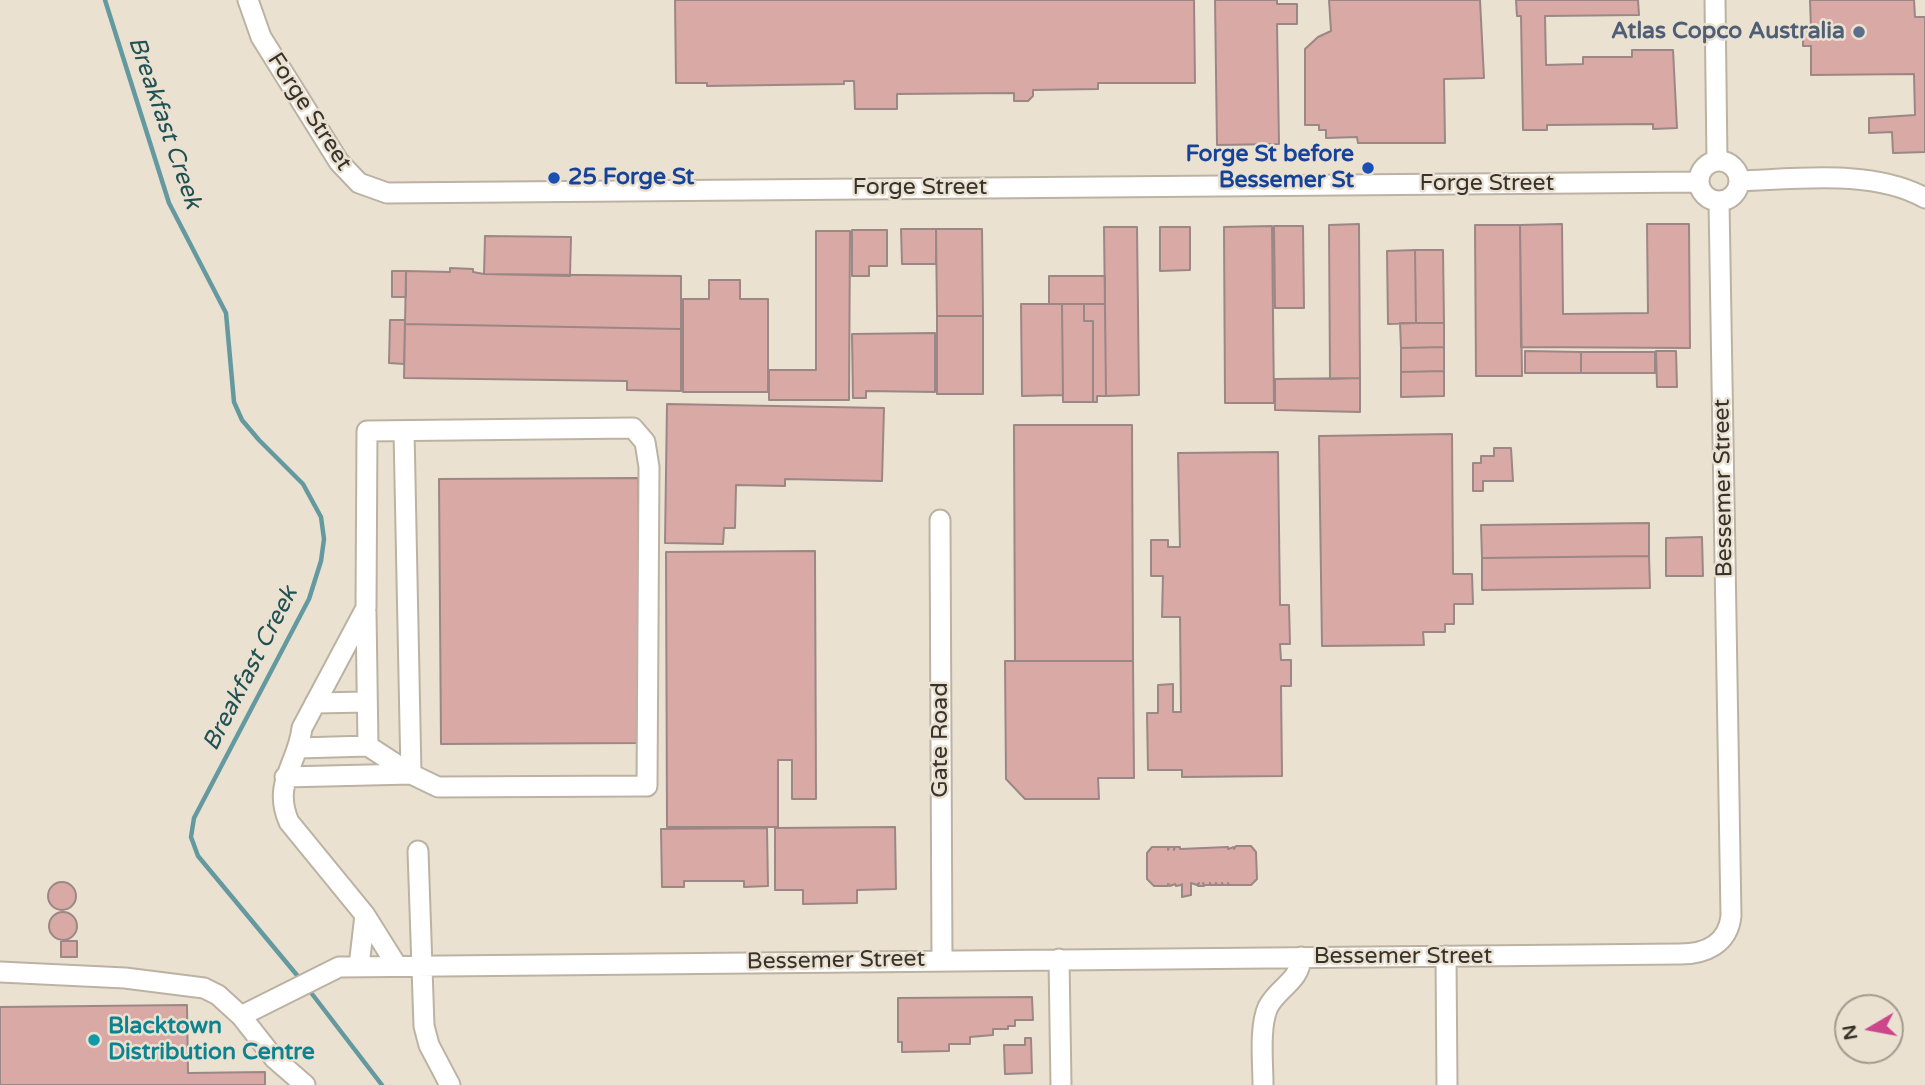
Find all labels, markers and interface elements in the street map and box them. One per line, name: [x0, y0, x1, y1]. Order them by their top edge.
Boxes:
place label: Atlas Copco Australia: [1611, 18, 1845, 46]
marker: Atlas Copco Australia: [1851, 24, 1867, 40]
water label: Breakfast Creek: [121, 33, 207, 213]
street label: Forge Street: [261, 48, 357, 176]
place label: Forge St before Bessemer St: [1185, 141, 1354, 195]
marker: Forge St before Bessemer St: [1360, 160, 1376, 176]
place label: 25 Forge St: [568, 164, 694, 192]
marker: 25 Forge St: [546, 170, 562, 186]
street label: Forge Street: [1420, 170, 1554, 198]
street label: Forge Street: [853, 174, 987, 202]
street label: Bessemer Street: [1709, 398, 1739, 578]
water label: Breakfast Creek: [197, 582, 305, 756]
street label: Gate Road: [927, 682, 955, 798]
street label: Bessemer Street: [1314, 943, 1492, 971]
street label: Bessemer Street: [746, 946, 926, 976]
north arrow: [1834, 994, 1904, 1064]
place label: Blacktown Distribution Centre: [108, 1013, 315, 1067]
text: N: [1838, 1023, 1862, 1042]
marker: Blacktown Distribution Centre: [86, 1032, 102, 1048]

